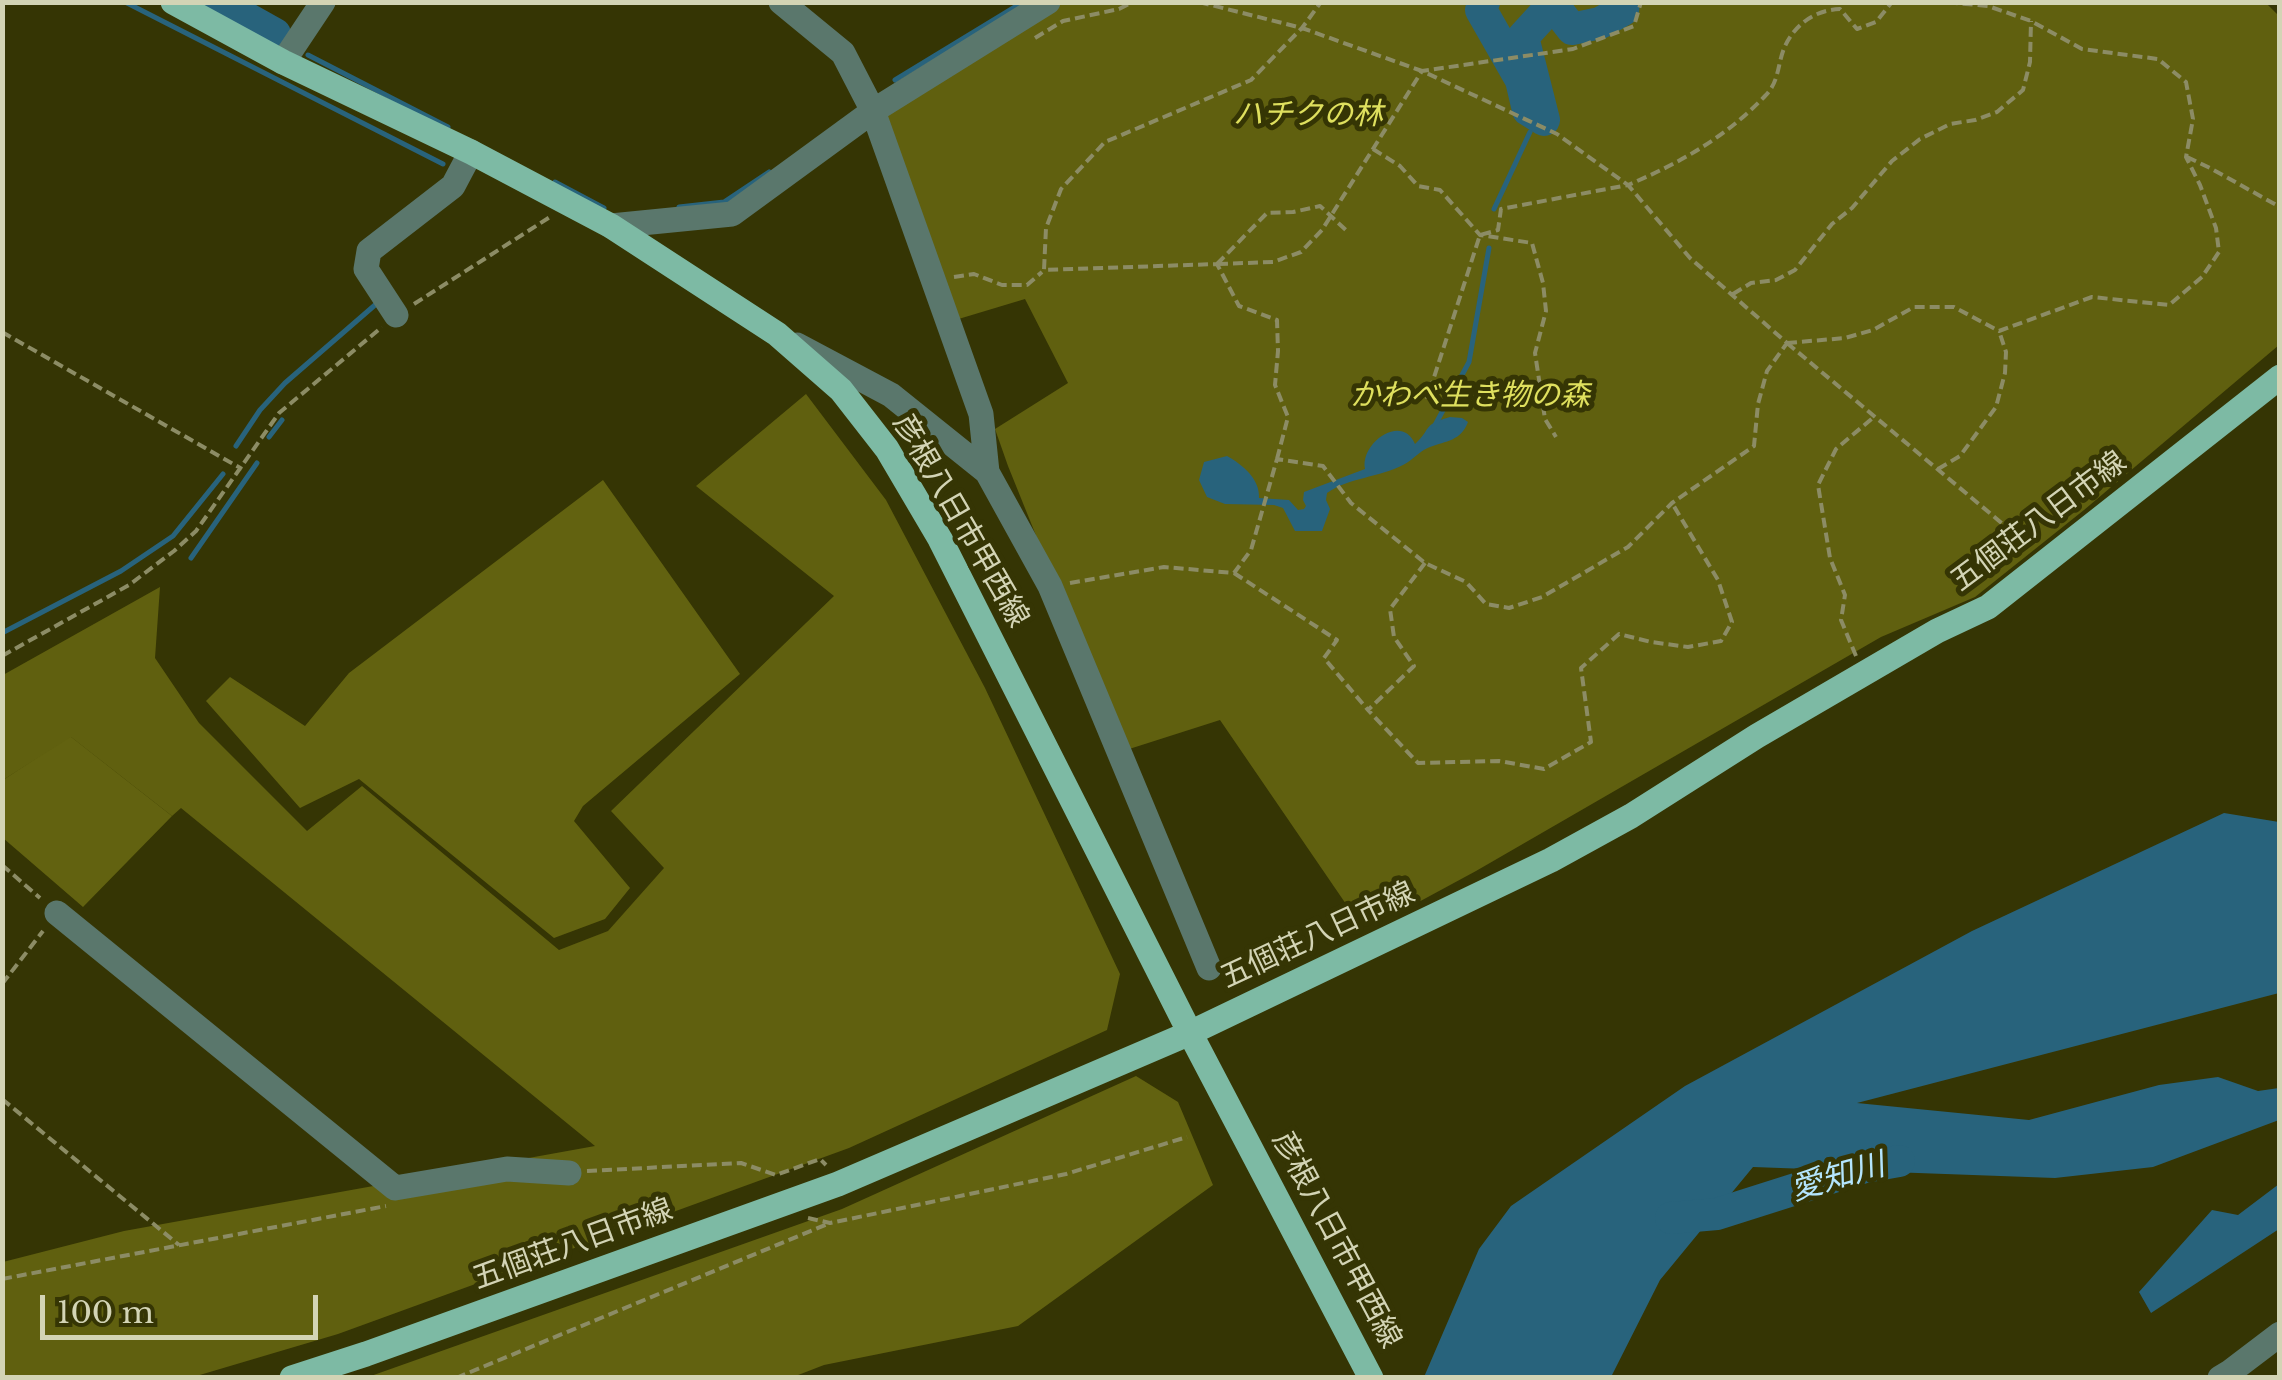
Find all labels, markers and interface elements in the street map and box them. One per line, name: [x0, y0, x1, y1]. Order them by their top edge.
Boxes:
park label: ハチクの林: [1233, 98, 1383, 134]
park label: かわべ生き物の森: [1350, 379, 1590, 415]
street label: 彦根八日市甲西線: [884, 408, 1036, 634]
street label: 五個荘八日市線: [1944, 444, 2134, 600]
street label: 五個荘八日市線: [1215, 875, 1421, 997]
street label: 彦根八日市甲西線: [1264, 1126, 1408, 1354]
water label: 愛知川: [1787, 1146, 1889, 1210]
street label: 五個荘八日市線: [468, 1192, 678, 1298]
scale bar: [45, 1275, 322, 1337]
text: 100 m: [57, 1294, 154, 1331]

